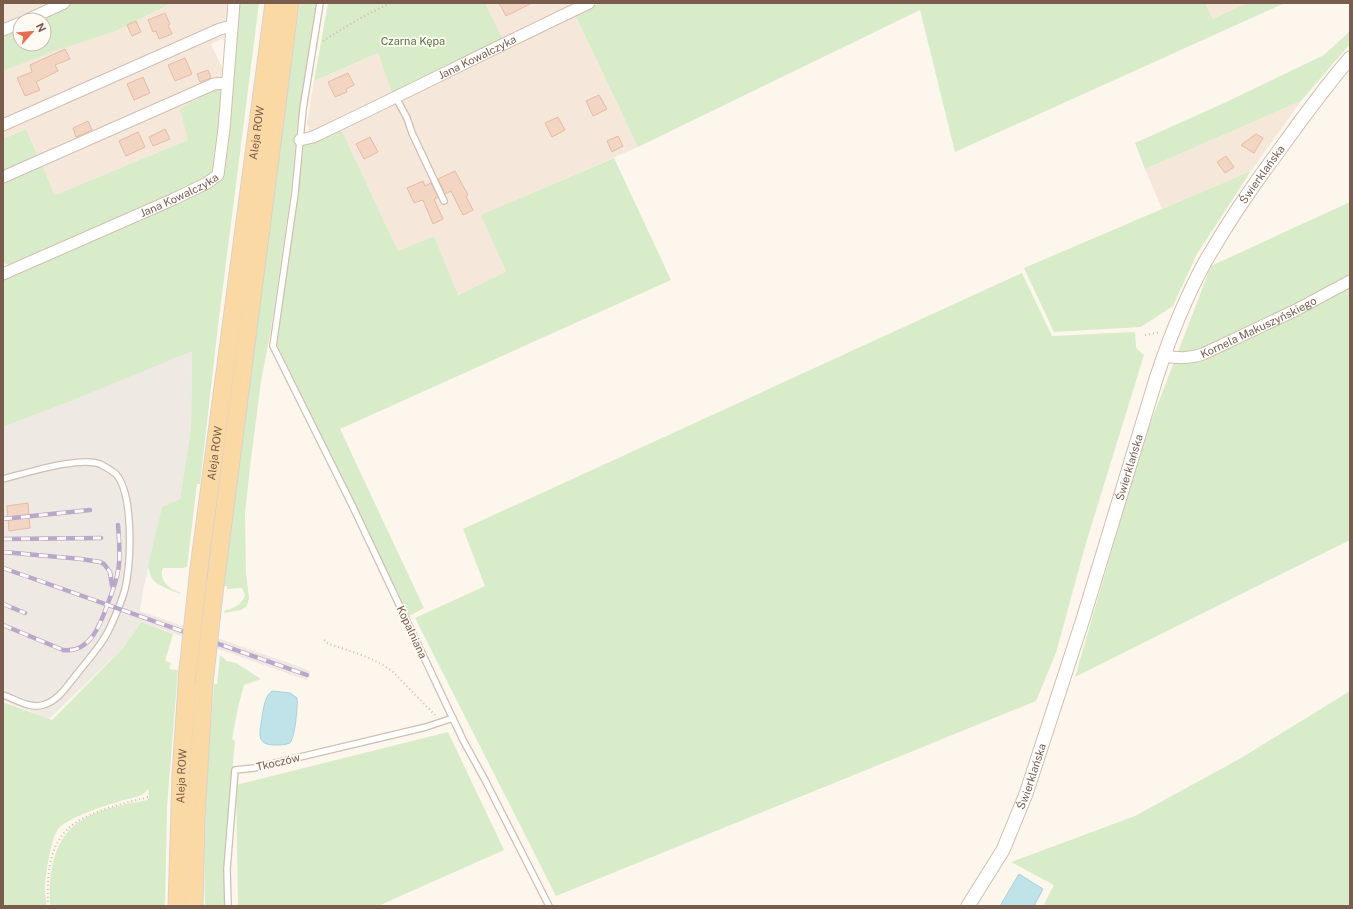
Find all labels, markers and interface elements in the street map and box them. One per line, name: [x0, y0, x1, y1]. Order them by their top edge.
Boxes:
north arrow: [12, 12, 52, 52]
text: N: [34, 21, 48, 34]
street label: Jana Kowalczyka: [436, 33, 518, 81]
park label: Czarna Kępa: [381, 35, 445, 47]
street label: Aleja ROW: [247, 104, 266, 161]
street label: Świerklańska: [1236, 143, 1287, 206]
street label: Jana Kowalczyka: [138, 171, 221, 219]
street label: Kornela Makuszyńskiego: [1199, 294, 1318, 360]
street label: Aleja ROW: [205, 425, 224, 481]
street label: Świerklańska: [1112, 433, 1145, 502]
street label: Kopalniana: [395, 604, 429, 660]
street label: Świerklańska: [1013, 742, 1048, 811]
street label: Aleja ROW: [174, 748, 189, 803]
street label: Tkoczów: [255, 751, 301, 773]

